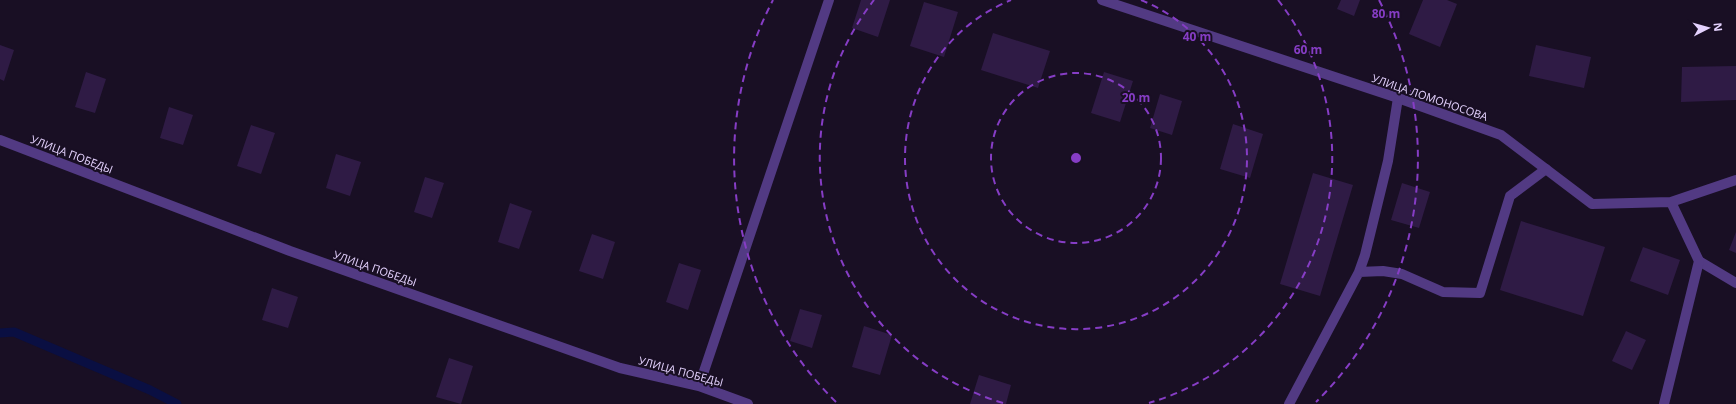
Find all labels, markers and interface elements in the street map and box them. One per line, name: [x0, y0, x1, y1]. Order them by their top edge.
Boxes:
text: 80 m: [1372, 5, 1400, 22]
north arrow: [1688, 8, 1728, 48]
text: N: [1711, 22, 1726, 32]
text: 40 m: [1183, 28, 1211, 45]
text: 60 m: [1294, 41, 1322, 58]
street label: УЛИЦА ЛОМОНОСОВА: [1370, 70, 1490, 124]
text: 20 m: [1122, 89, 1150, 106]
street label: УЛИЦА ПОБЕДЫ: [29, 131, 115, 177]
centre of rings: [1069, 151, 1083, 165]
street label: УЛИЦА ПОБЕДЫ: [331, 247, 419, 289]
street label: УЛИЦА ПОБЕДЫ: [637, 352, 725, 390]

